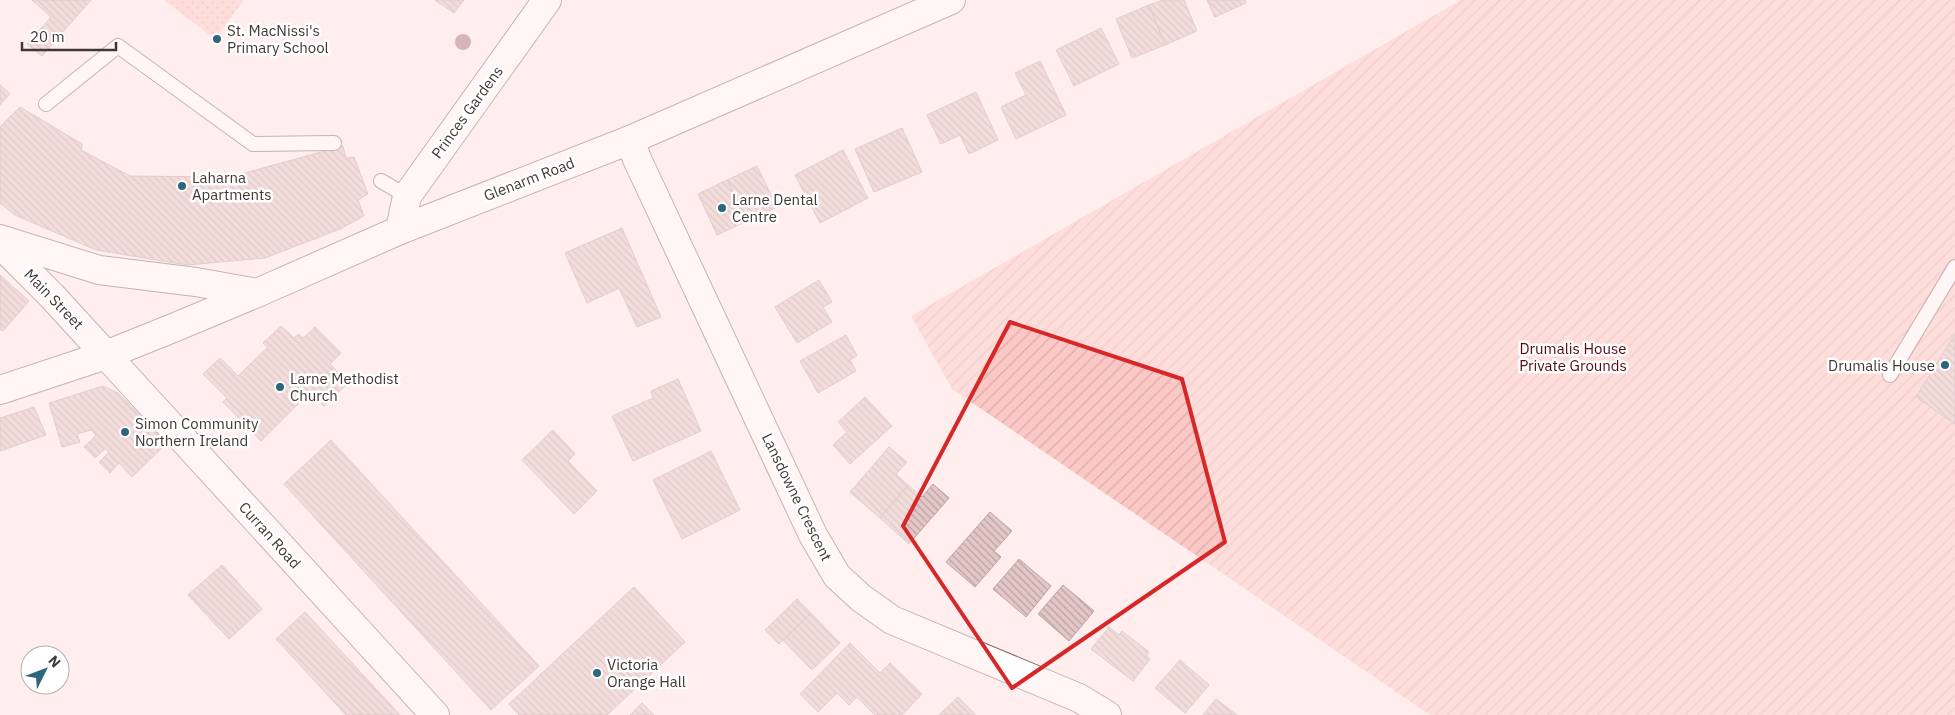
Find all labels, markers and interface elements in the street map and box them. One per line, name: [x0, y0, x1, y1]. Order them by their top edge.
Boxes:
scale bar: [22, 20, 116, 52]
place label: St. MacNissi's Primary School: [227, 21, 329, 57]
text: 20 m: [30, 27, 65, 46]
marker: St. MacNissi's Primary School: [211, 33, 223, 45]
street label: Princes Gardens: [427, 62, 507, 162]
street label: Glenarm Road: [481, 153, 577, 205]
place label: Laharna Apartments: [192, 168, 272, 204]
marker: Laharna Apartments: [176, 180, 188, 192]
place label: Larne Dental Centre: [732, 190, 818, 226]
marker: Larne Dental Centre: [716, 202, 728, 214]
street label: Main Street: [20, 265, 88, 333]
park label: Drumalis House Private Grounds: [1519, 339, 1627, 375]
place label: Drumalis House: [1828, 356, 1935, 375]
marker: Drumalis House: [1939, 359, 1951, 371]
place label: Larne Methodist Church: [290, 369, 399, 405]
marker: Larne Methodist Church: [274, 381, 286, 393]
place label: Simon Community Northern Ireland: [135, 414, 259, 450]
marker: Simon Community Northern Ireland: [119, 426, 131, 438]
street label: Lansdowne Crescent: [758, 430, 836, 564]
street label: Curran Road: [235, 498, 305, 572]
north arrow: [20, 645, 70, 695]
text: N: [45, 652, 65, 671]
place label: Victoria Orange Hall: [607, 655, 686, 691]
marker: Victoria Orange Hall: [591, 667, 603, 679]

